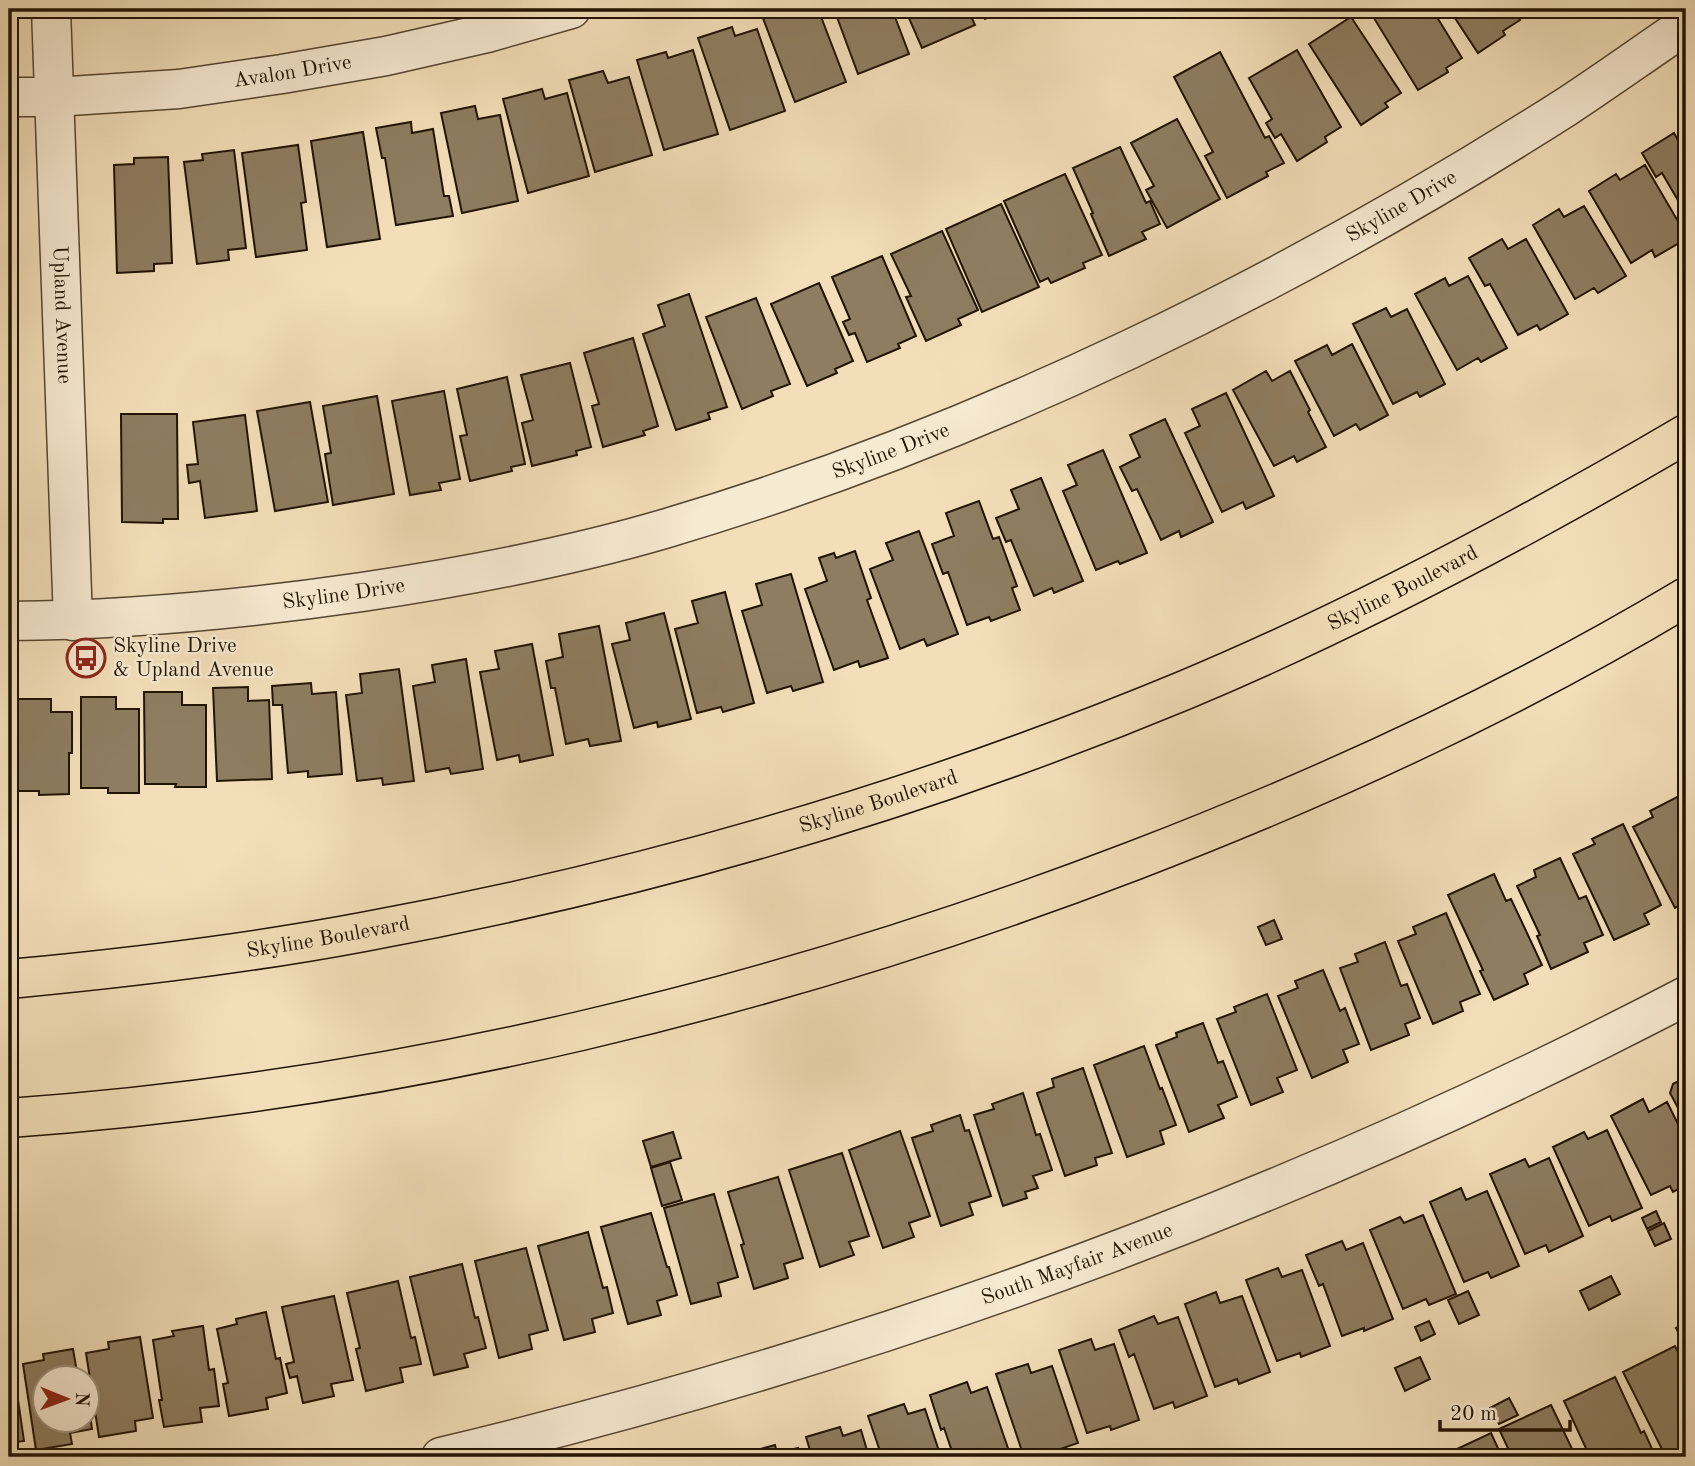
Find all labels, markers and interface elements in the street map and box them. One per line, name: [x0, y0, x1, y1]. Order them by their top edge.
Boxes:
street label: Avalon Drive: [232, 52, 353, 91]
street label: Skyline Drive: [1343, 166, 1460, 246]
street label: Upland Avenue: [49, 245, 75, 384]
street label: Skyline Drive: [829, 419, 952, 483]
street label: Skyline Boulevard: [1324, 542, 1481, 635]
street label: Skyline Drive: [281, 575, 407, 613]
place label: Skyline Drive & Upland Avenue: [113, 636, 274, 681]
bus stop icon: Skyline Drive & Upland Avenue: [65, 637, 107, 679]
street label: Skyline Boulevard: [796, 767, 960, 837]
street label: Skyline Boulevard: [245, 913, 412, 962]
street label: South Mayfair Avenue: [979, 1219, 1176, 1309]
north arrow: [32, 1364, 102, 1434]
scale bar: [1440, 1389, 1569, 1433]
text: N: [71, 1392, 90, 1407]
text: 20 m: [1450, 1404, 1497, 1425]

